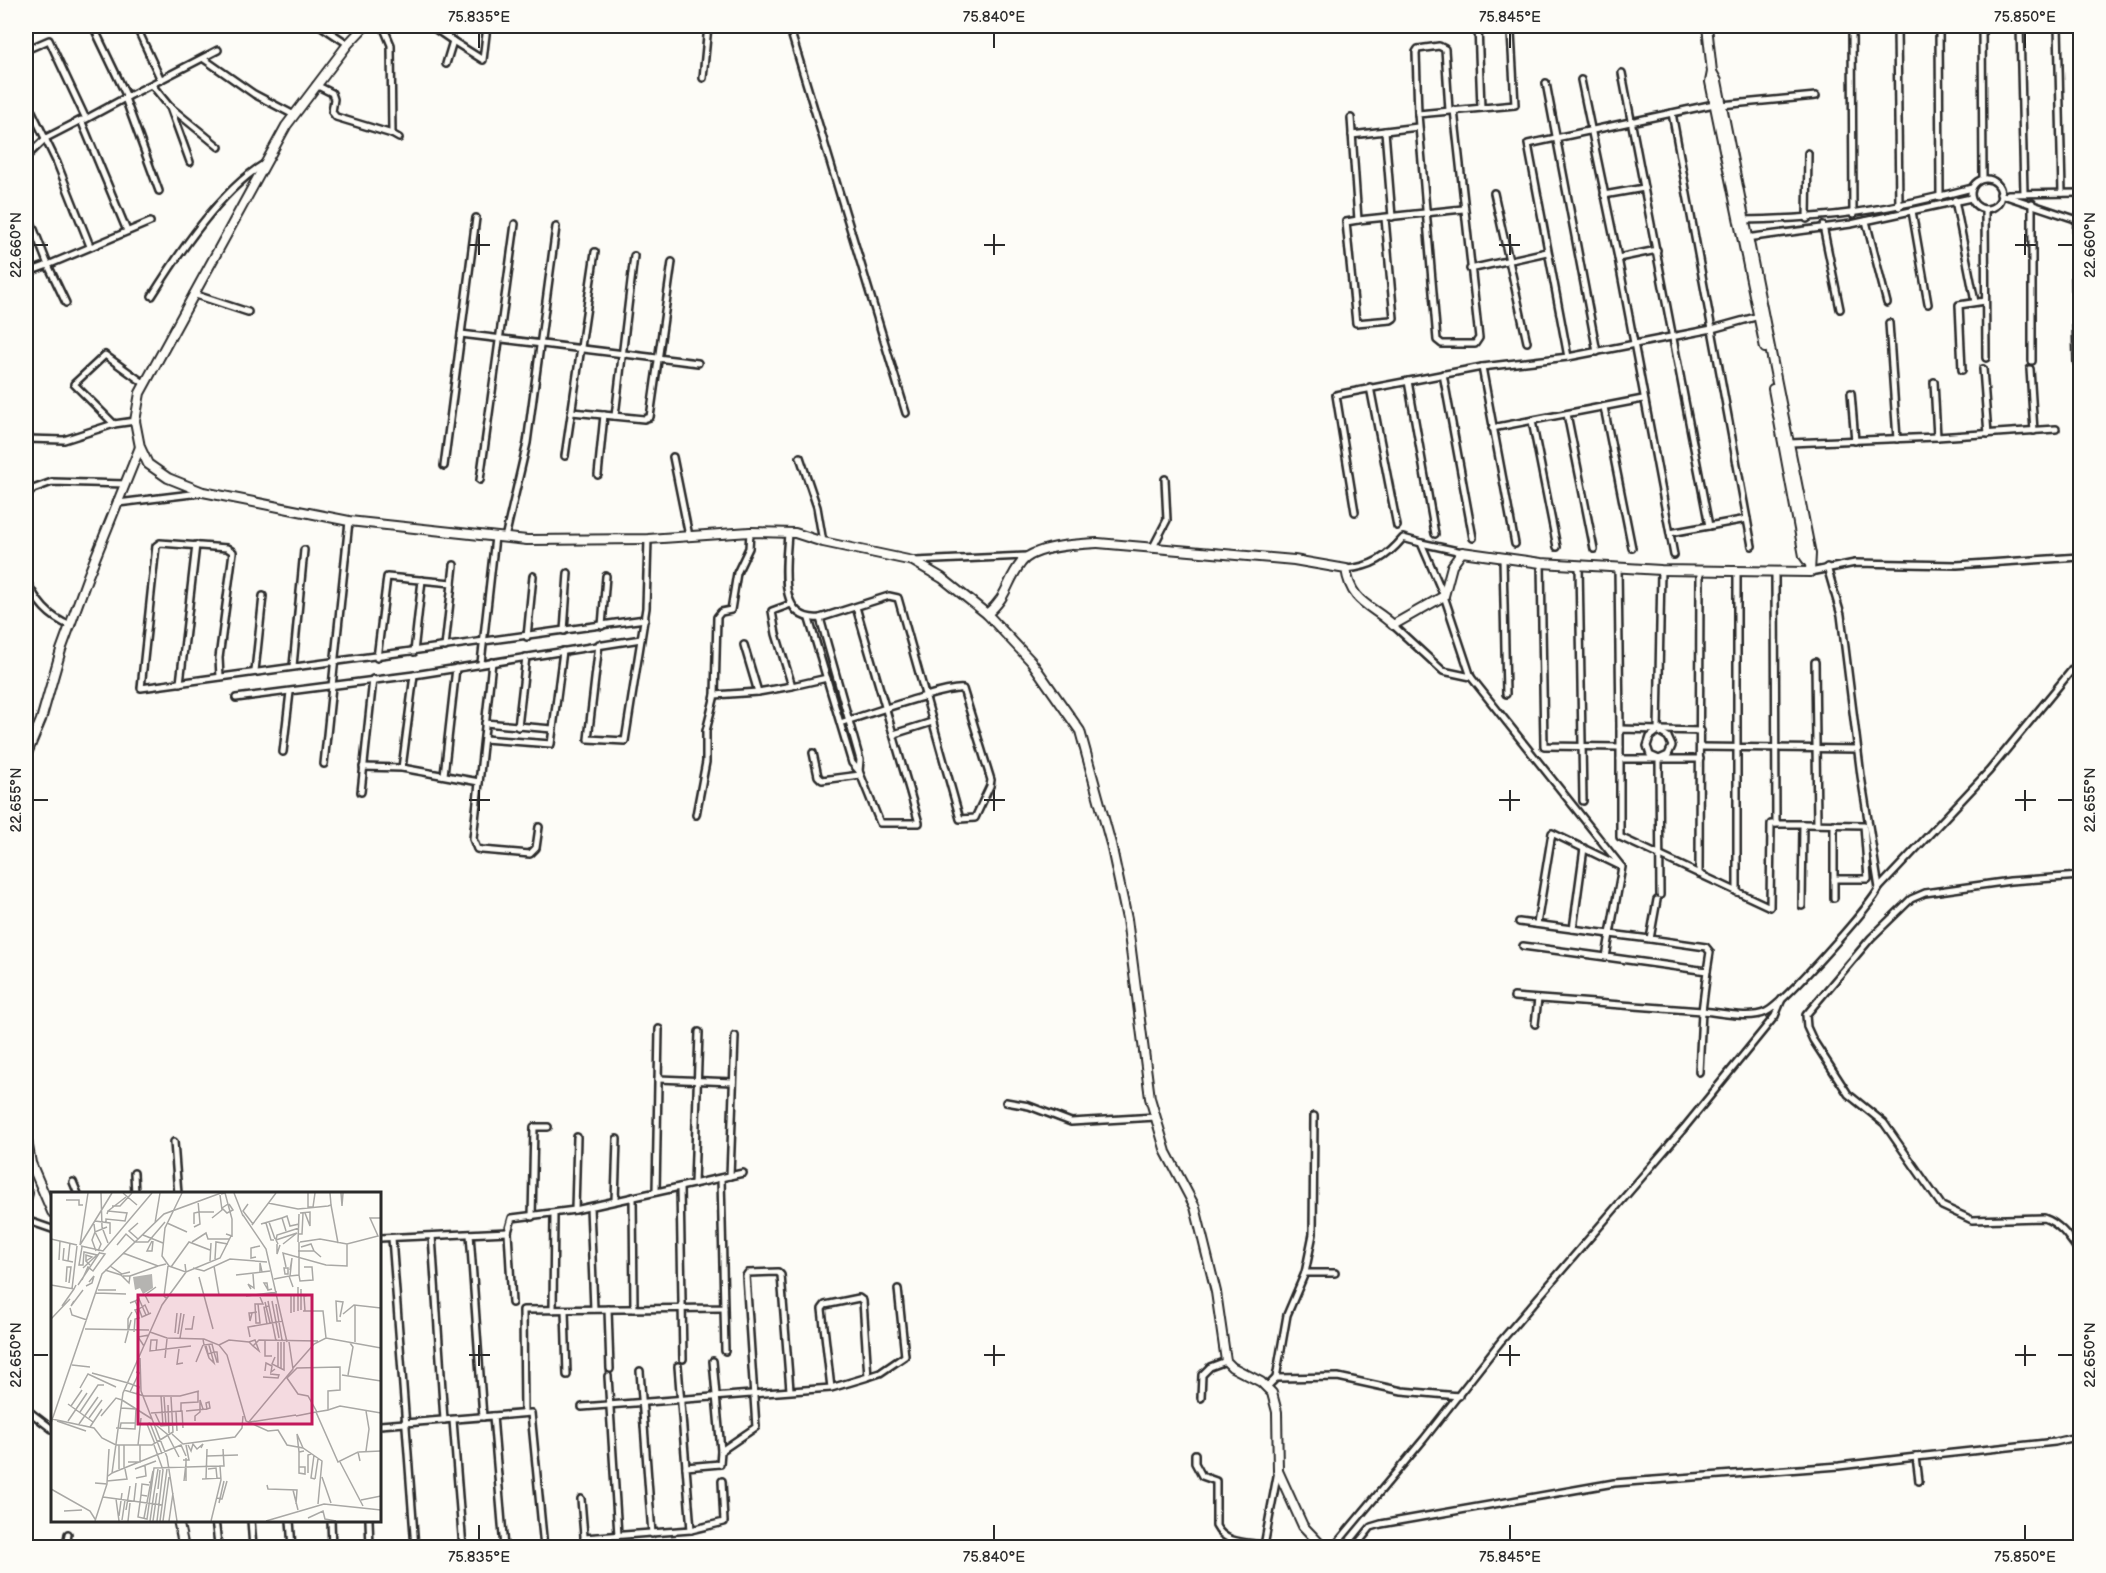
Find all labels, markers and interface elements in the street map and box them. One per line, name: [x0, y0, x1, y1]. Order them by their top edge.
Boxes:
text: 75.835°E: [448, 8, 510, 27]
text: 75.840°E: [963, 8, 1025, 27]
text: 75.845°E: [1479, 8, 1541, 27]
text: 75.850°E: [1994, 8, 2056, 27]
text: 22.660°N: [7, 212, 26, 278]
text: 22.660°N: [2081, 212, 2100, 278]
text: 22.655°N: [7, 768, 26, 832]
text: 22.655°N: [2081, 768, 2100, 832]
inset map: [51, 1192, 381, 1522]
text: 22.650°N: [7, 1322, 26, 1388]
text: 22.650°N: [2081, 1322, 2100, 1388]
text: 75.835°E: [448, 1548, 510, 1567]
text: 75.840°E: [963, 1548, 1025, 1567]
text: 75.845°E: [1479, 1548, 1541, 1567]
text: 75.850°E: [1994, 1548, 2056, 1567]

